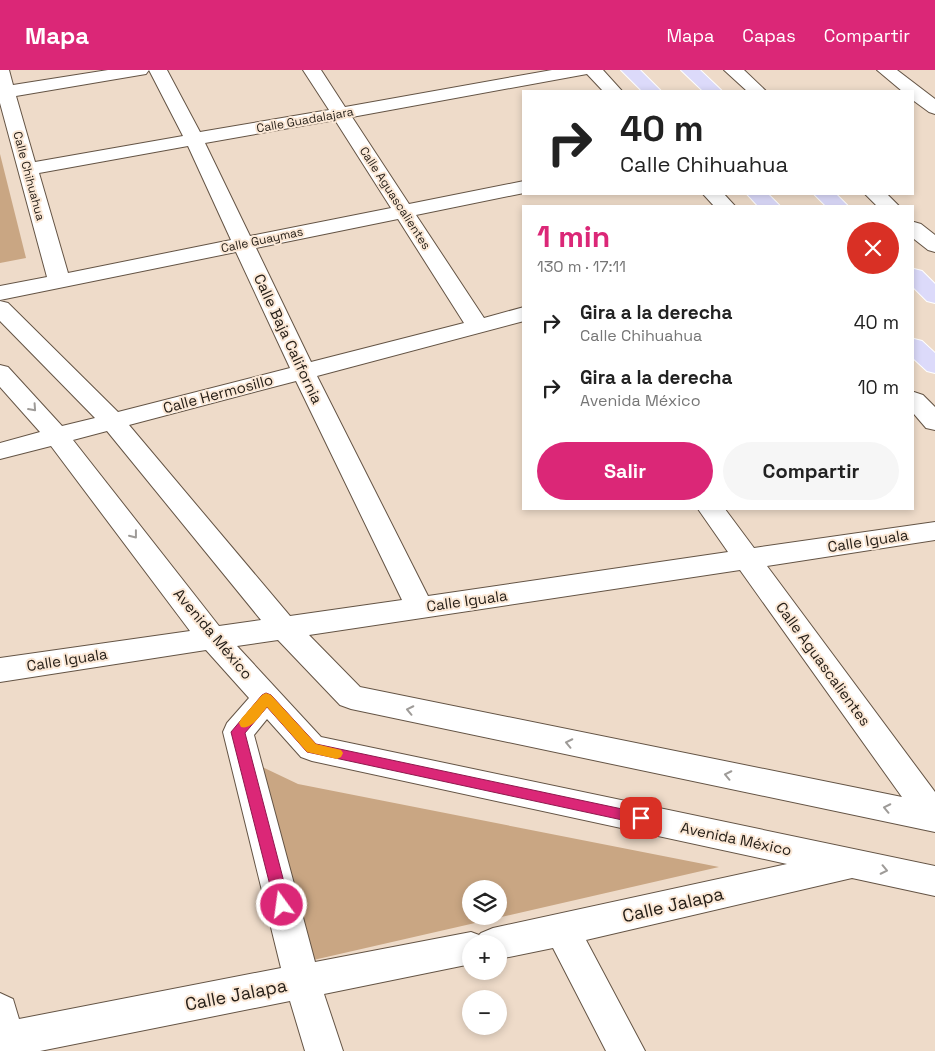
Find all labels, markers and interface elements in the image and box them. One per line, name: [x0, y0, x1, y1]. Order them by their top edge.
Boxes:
text: Mapa: [25, 20, 89, 51]
text: Mapa: [666, 24, 714, 47]
text: Capas: [742, 24, 796, 47]
text: Compartir: [824, 24, 910, 47]
street label: Calle Guadalajara: [255, 104, 355, 136]
text: 40 m: [620, 107, 704, 151]
icon: right: [537, 110, 602, 175]
street label: Calle Chihuahua: [9, 130, 49, 222]
street label: Calle Aguascalientes: [356, 144, 434, 252]
text: Calle Chihuahua: [620, 150, 788, 178]
text: 1 min: [537, 217, 610, 256]
button: close: [847, 222, 899, 274]
street label: Calle Guaymas: [219, 223, 305, 257]
text: 130 m · 17:11: [537, 256, 626, 277]
street label: Calle Baja California: [250, 271, 327, 407]
text: Gira a la derecha: [580, 300, 732, 325]
icon: right: [537, 309, 565, 337]
text: 40 m: [854, 310, 899, 335]
text: Calle Chihuahua: [580, 325, 702, 346]
text: Gira a la derecha: [580, 365, 732, 390]
street label: Calle Hermosillo: [161, 370, 275, 417]
icon: right: [537, 374, 565, 402]
text: 10 m: [858, 375, 899, 400]
text: Avenida México: [580, 390, 701, 411]
one-way arrow: [27, 403, 36, 412]
button: Salir: [537, 442, 713, 500]
button: Compartir: [723, 442, 899, 500]
street label: Calle Iguala: [826, 525, 910, 556]
one-way arrow: [128, 530, 137, 539]
street label: Avenida México: [170, 584, 257, 683]
street label: Calle Iguala: [425, 585, 509, 616]
street label: Calle Aguascalientes: [772, 598, 875, 730]
street label: Calle Iguala: [25, 644, 109, 675]
one-way arrow: [405, 705, 414, 715]
one-way arrow: [565, 738, 573, 748]
one-way arrow: [724, 771, 733, 781]
pin: [620, 797, 662, 839]
one-way arrow: [883, 803, 892, 814]
icon: arrive: [627, 804, 655, 832]
street label: Avenida México: [679, 817, 793, 860]
one-way arrow: [880, 864, 888, 875]
position arrow: [255, 878, 307, 930]
map controls: [462, 880, 507, 1035]
button: layers: [462, 880, 507, 925]
street label: Calle Jalapa: [620, 882, 726, 927]
button: +: [462, 935, 507, 980]
street label: Calle Jalapa: [183, 973, 289, 1016]
button: −: [462, 990, 507, 1035]

